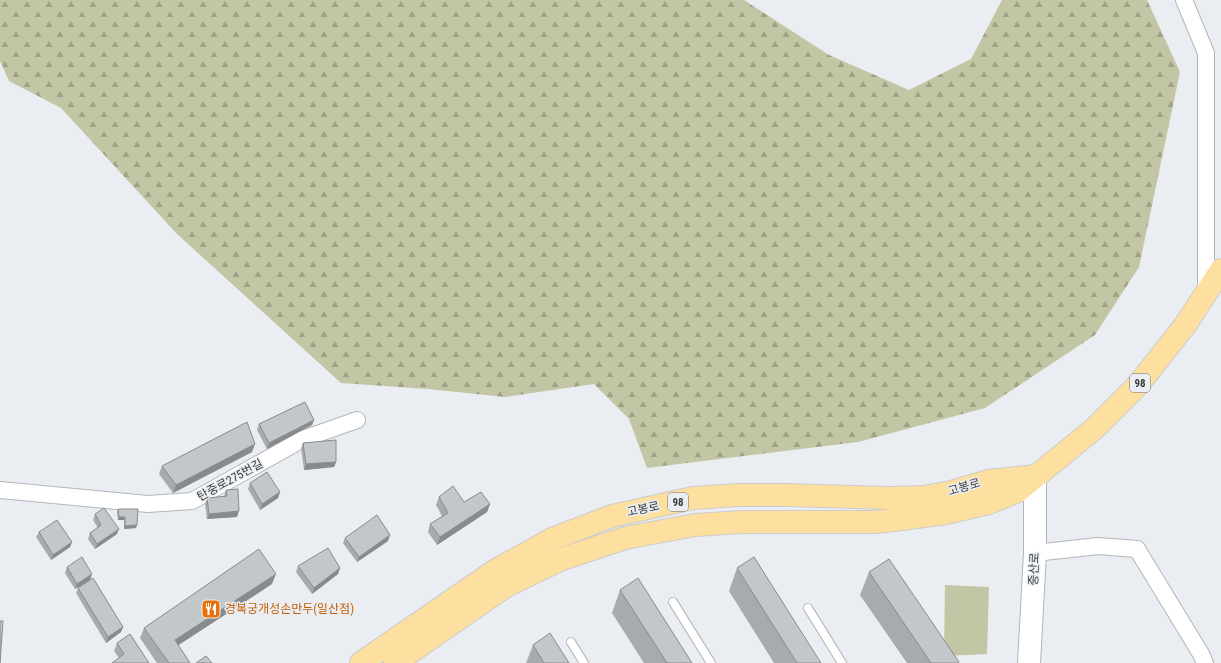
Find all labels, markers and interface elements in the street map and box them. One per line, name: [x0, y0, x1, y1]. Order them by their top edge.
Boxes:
road number: 98: [1130, 374, 1150, 392]
street label: 탄중로275번길: [195, 456, 265, 504]
street label: 고봉로: [946, 476, 982, 498]
road number: 98: [668, 493, 688, 511]
street label: 고봉로: [625, 499, 661, 519]
street label: 중산로: [1026, 552, 1042, 586]
restaurant icon: 경복궁개성손만두(일산점): [200, 598, 222, 620]
place label: 경복궁개성손만두(일산점): [225, 602, 354, 616]

